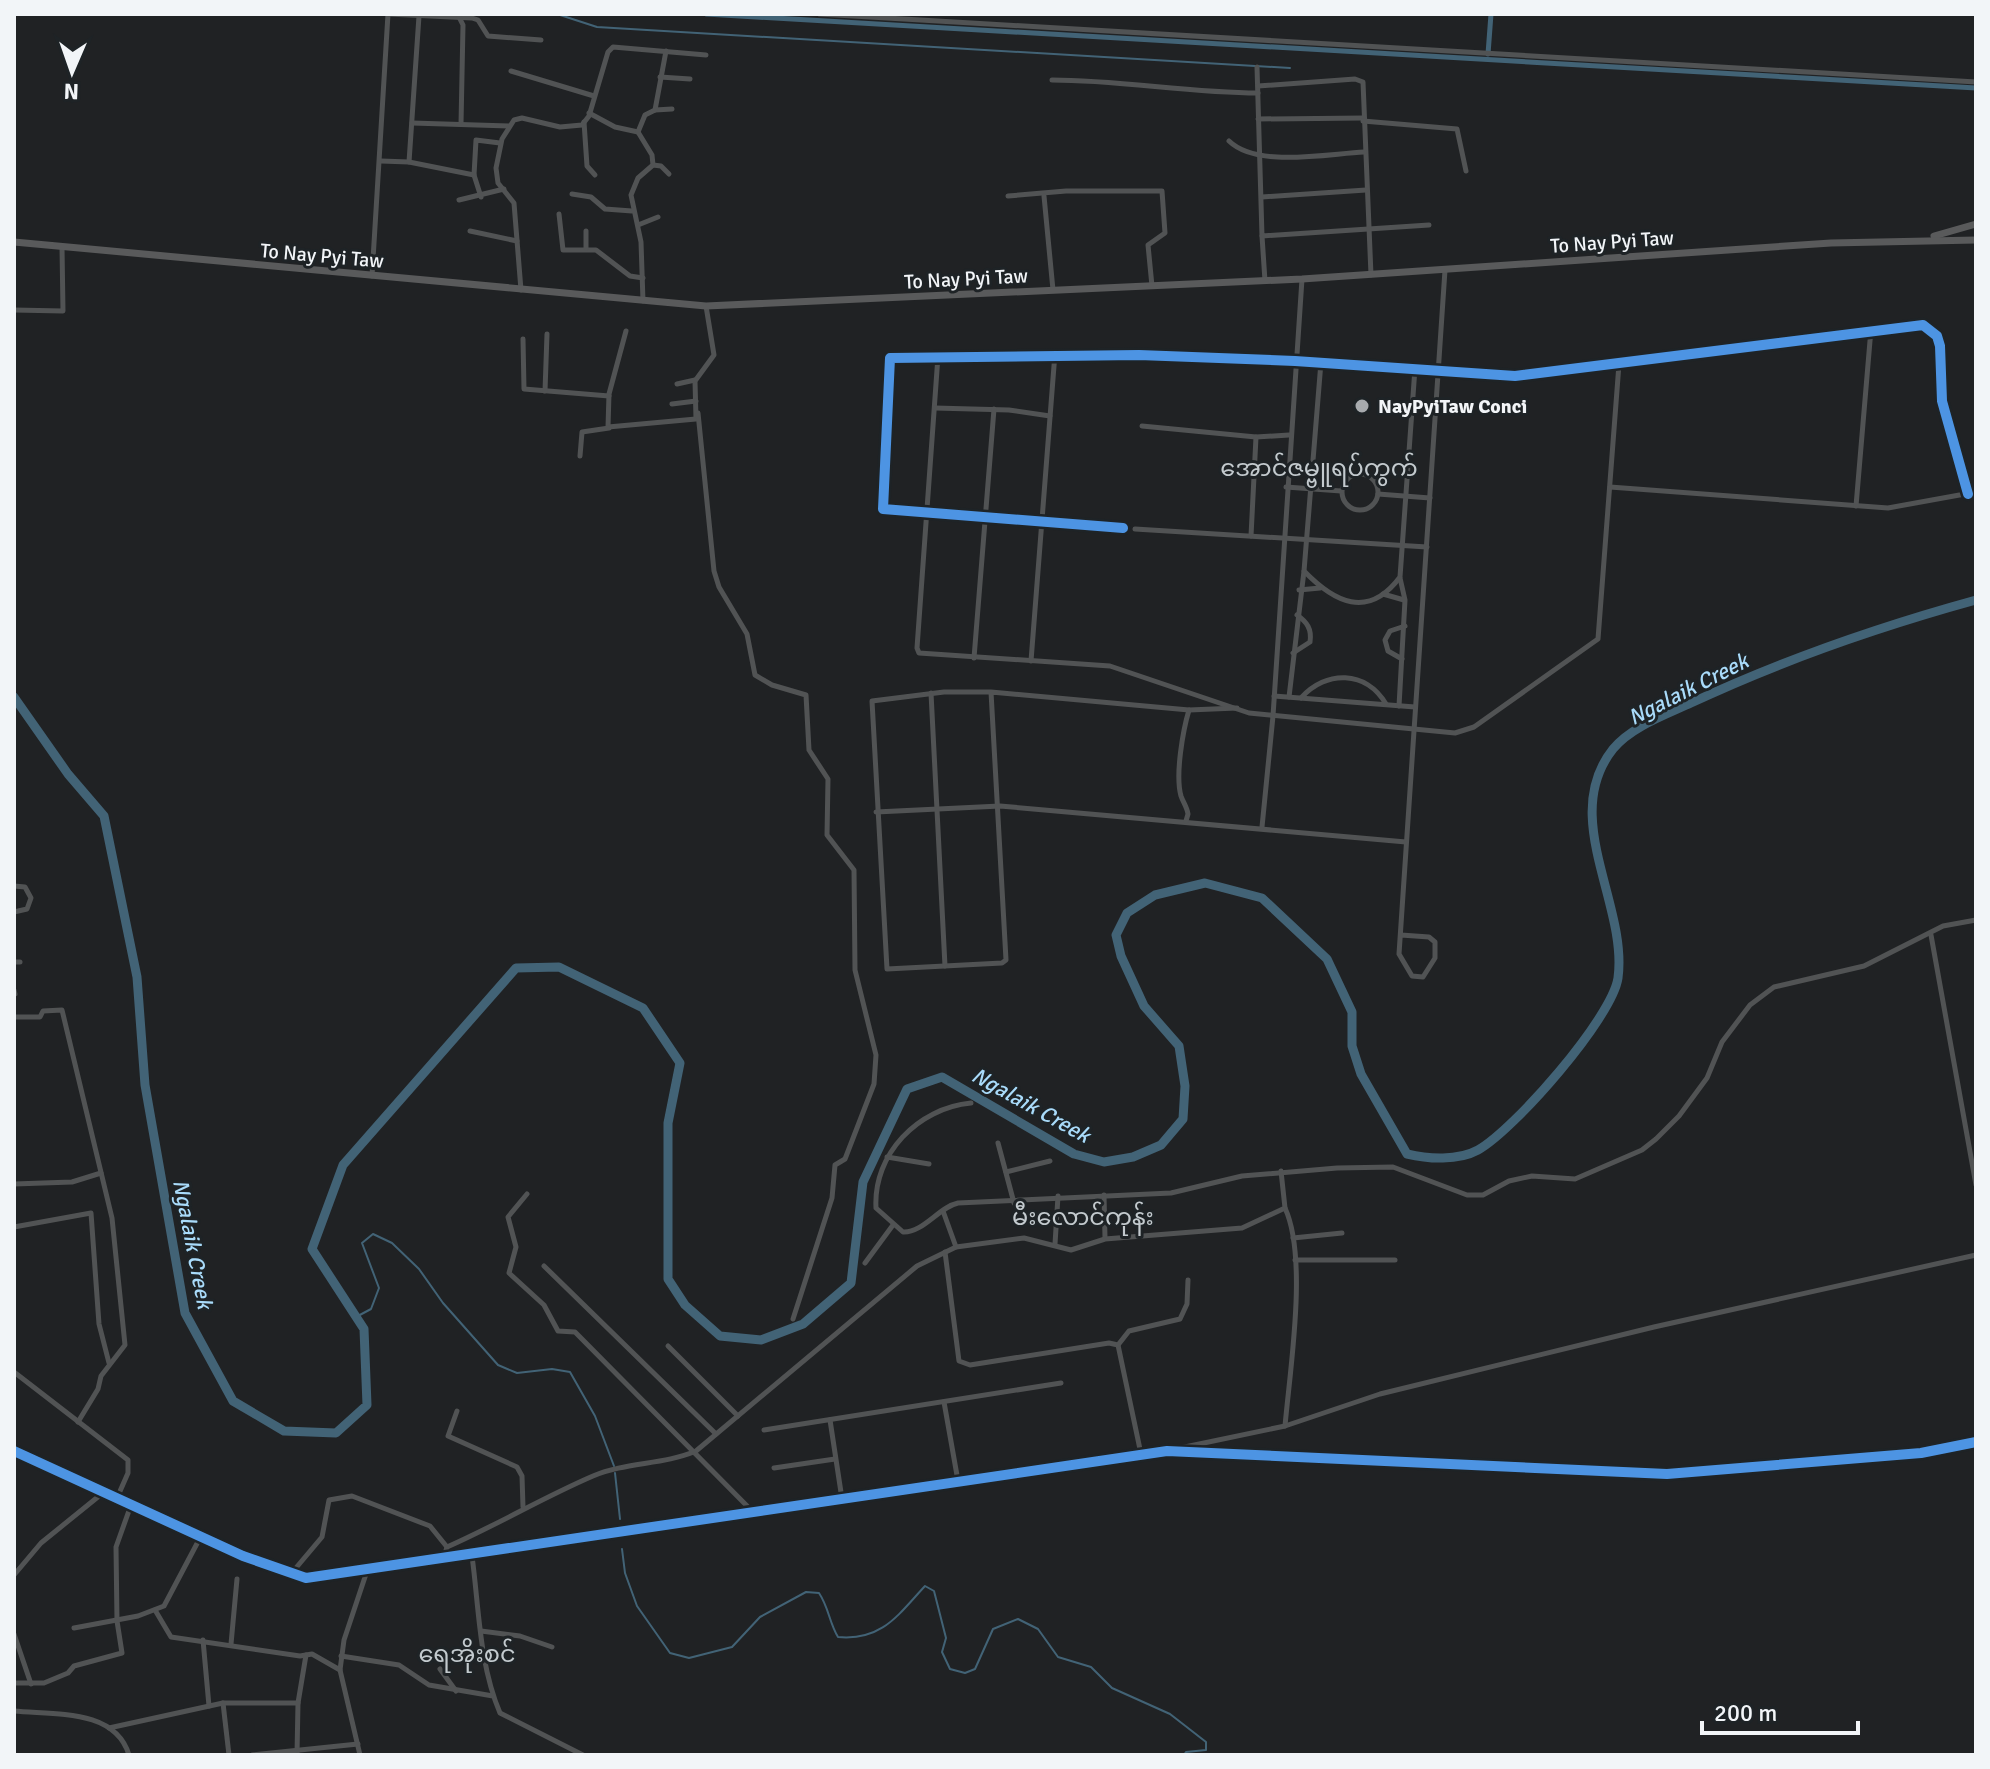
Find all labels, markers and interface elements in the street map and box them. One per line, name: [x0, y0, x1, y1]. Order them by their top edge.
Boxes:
north arrow: [32, 32, 112, 112]
text: N: [63, 78, 79, 105]
street label: To Nay Pyi Taw: [1549, 225, 1675, 259]
street label: To Nay Pyi Taw: [259, 238, 385, 274]
street label: To Nay Pyi Taw: [904, 263, 1029, 295]
place label: NayPyiTaw Conci: [1378, 394, 1527, 419]
marker: NayPyiTaw Conci: [1353, 397, 1371, 415]
district label: အောင်ဇမ္ဗူရပ်ကွက်: [1220, 452, 1418, 488]
water label: Ngalaik Creek: [1623, 646, 1754, 731]
water label: Ngalaik Creek: [967, 1061, 1097, 1150]
water label: Ngalaik Creek: [167, 1177, 219, 1313]
district label: မီးလောင်ကုန်း: [1012, 1201, 1154, 1236]
district label: ရေအိုးစင်: [418, 1638, 516, 1673]
scale bar: [1702, 1685, 1858, 1735]
text: 200 m: [1714, 1698, 1777, 1728]

